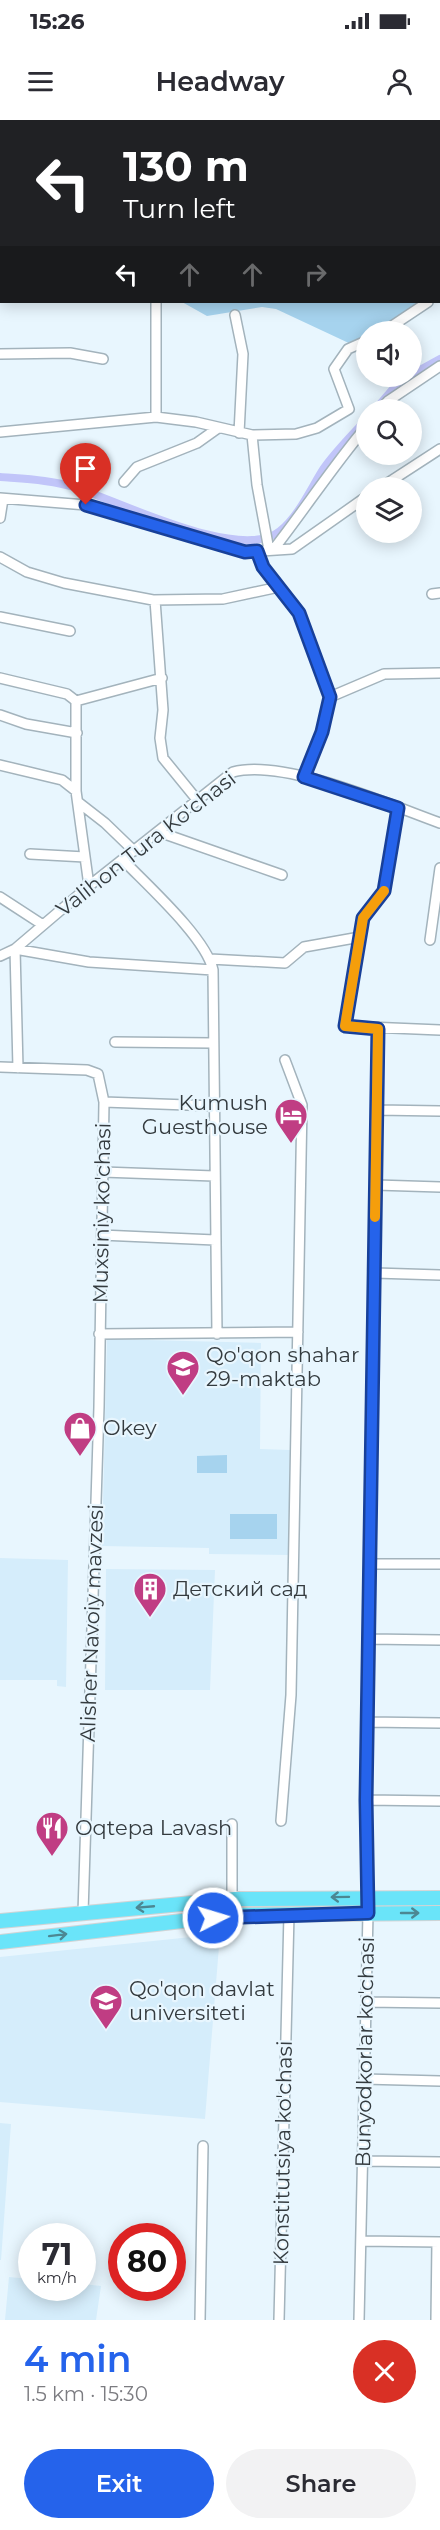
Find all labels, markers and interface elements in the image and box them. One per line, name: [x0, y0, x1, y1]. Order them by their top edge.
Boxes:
text: 15:26: [30, 8, 84, 35]
icon: menu: [24, 65, 57, 98]
text: Headway: [155, 65, 285, 98]
icon: person: [383, 65, 416, 98]
text: 130 m: [123, 140, 249, 192]
icon: left: [24, 144, 102, 222]
text: Turn left: [123, 192, 236, 225]
icon: left: [110, 258, 143, 291]
icon: ahead: [173, 258, 206, 291]
icon: ahead: [236, 258, 269, 291]
icon: right: [299, 258, 332, 291]
map controls: [356, 321, 422, 543]
button: sound: [356, 321, 422, 387]
button: search: [356, 399, 422, 465]
pin: [60, 443, 111, 505]
icon: arrive: [69, 452, 102, 485]
button: layers: [356, 477, 422, 543]
street label: Valihon Tura Ko'chasi: [51, 766, 240, 921]
place label: Kumush Guesthouse: [142, 1090, 268, 1139]
hotel icon: Kumush Guesthouse: [273, 1097, 309, 1144]
street label: Muxsiniy ko'chasi: [87, 1122, 116, 1304]
place label: Qo'qon shahar 29-maktab: [206, 1342, 359, 1391]
school or university icon: Qo'qon shahar 29-maktab: [165, 1349, 201, 1396]
shop icon: Okey: [62, 1410, 98, 1457]
place label: Okey: [103, 1415, 157, 1440]
street label: Alisher Navoiy mavzesi: [75, 1504, 108, 1742]
building icon: Детский сад: [132, 1571, 168, 1618]
place label: Детский сад: [173, 1576, 307, 1601]
restaurant icon: Oqtepa Lavash: [34, 1810, 70, 1857]
place label: Oqtepa Lavash: [75, 1815, 232, 1840]
position arrow: [181, 1886, 245, 1950]
one-way arrow: [330, 1891, 350, 1903]
one-way arrow: [135, 1902, 155, 1913]
one-way arrow: [400, 1907, 420, 1919]
one-way arrow: [48, 1929, 67, 1940]
street label: Bunyodkorlar ko'chasi: [350, 1936, 379, 2168]
place label: Qo'qon davlat universiteti: [129, 1976, 275, 2025]
school or university icon: Qo'qon davlat universiteti: [88, 1983, 124, 2030]
street label: Konstitutsiya ko'chasi: [268, 2040, 297, 2266]
speed limit sign: 80: [108, 2223, 186, 2301]
text: 71: [42, 2236, 72, 2273]
text: km/h: [37, 2268, 77, 2287]
text: 4 min: [24, 2337, 131, 2381]
button: close: [353, 2340, 416, 2403]
text: 1.5 km · 15:30: [24, 2382, 148, 2406]
button: Exit: [24, 2449, 214, 2518]
button: Share: [226, 2449, 416, 2518]

